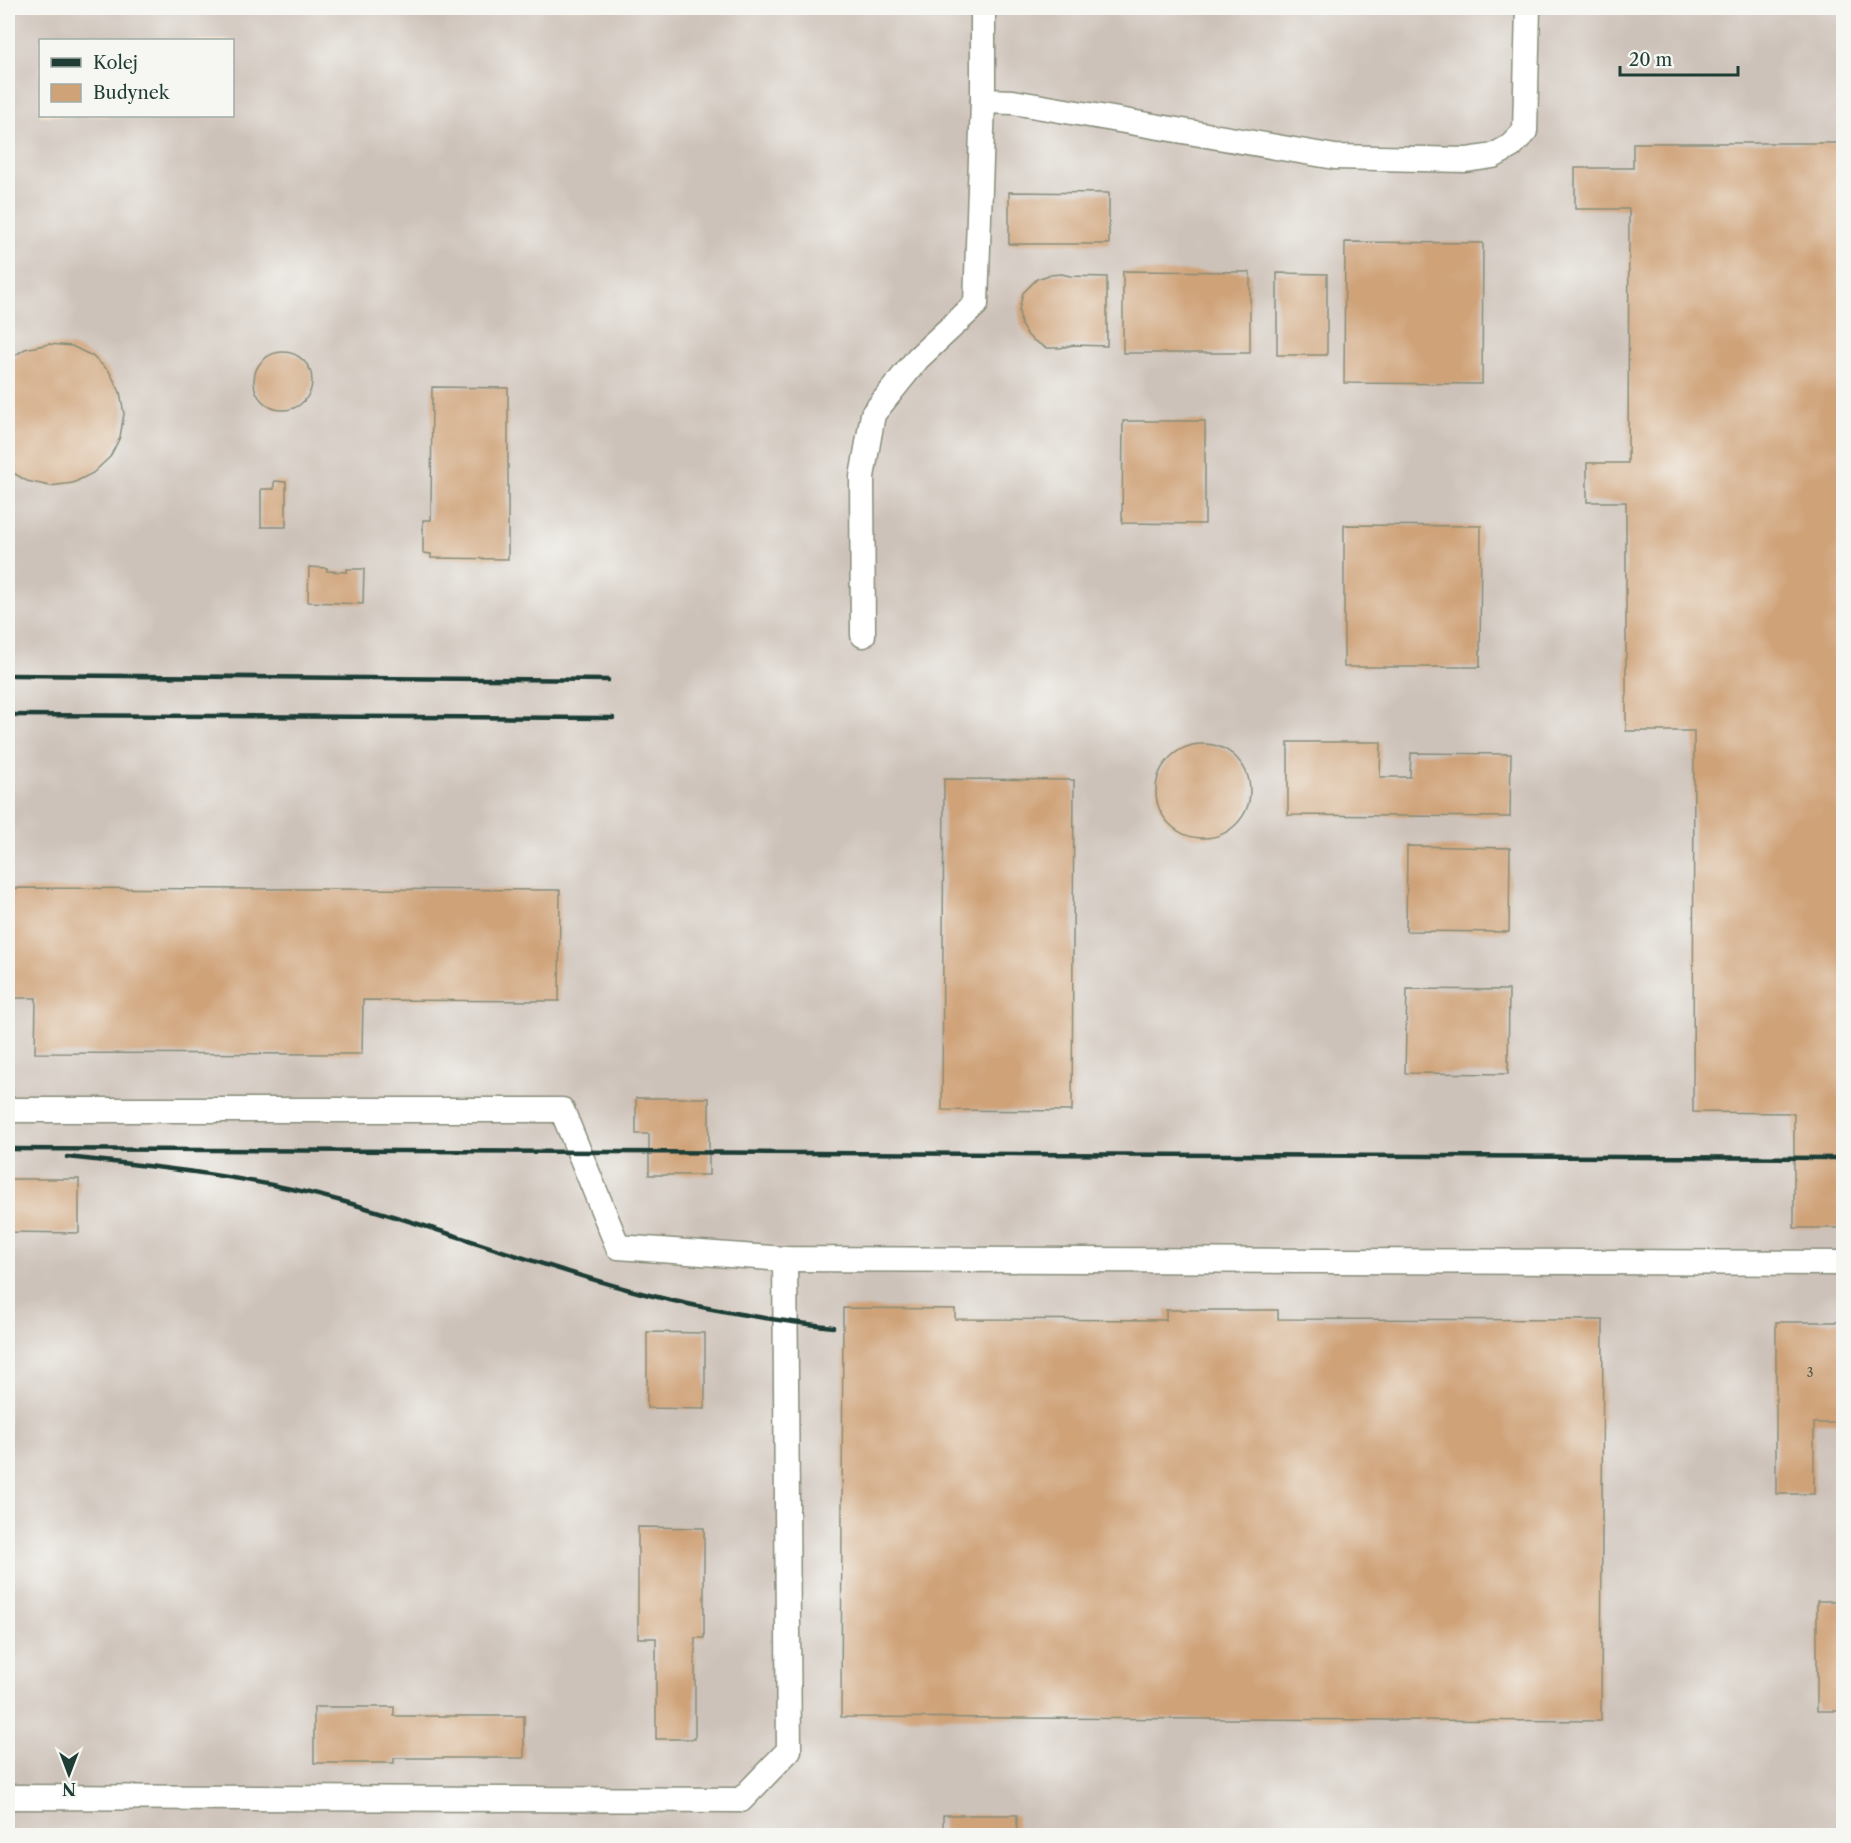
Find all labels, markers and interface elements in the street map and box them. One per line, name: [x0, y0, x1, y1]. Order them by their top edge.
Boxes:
legend: [39, 39, 234, 117]
scale bar: [1620, 39, 1738, 77]
text: 20 m: [1629, 49, 1673, 71]
text: Kolej: [93, 52, 138, 74]
text: Budynek: [93, 82, 171, 104]
house number: 3: [1807, 1365, 1813, 1380]
north arrow: [39, 1744, 99, 1804]
text: N: [62, 1779, 76, 1799]

